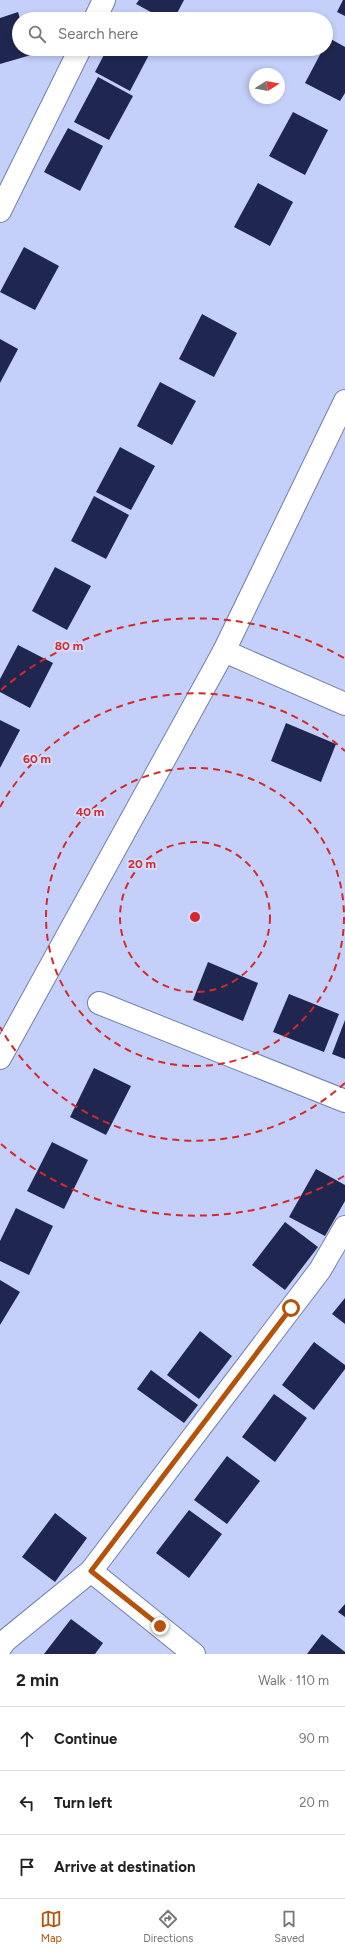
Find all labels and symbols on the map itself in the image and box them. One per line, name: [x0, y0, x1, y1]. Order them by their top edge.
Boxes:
north arrow: [249, 68, 285, 104]
text: 80 m: [55, 639, 83, 653]
text: 60 m: [23, 752, 51, 766]
text: 40 m: [76, 805, 104, 819]
text: 20 m: [128, 857, 156, 871]
centre of rings: [188, 910, 202, 924]
route start: [282, 1299, 300, 1317]
route end: [151, 1617, 169, 1635]

